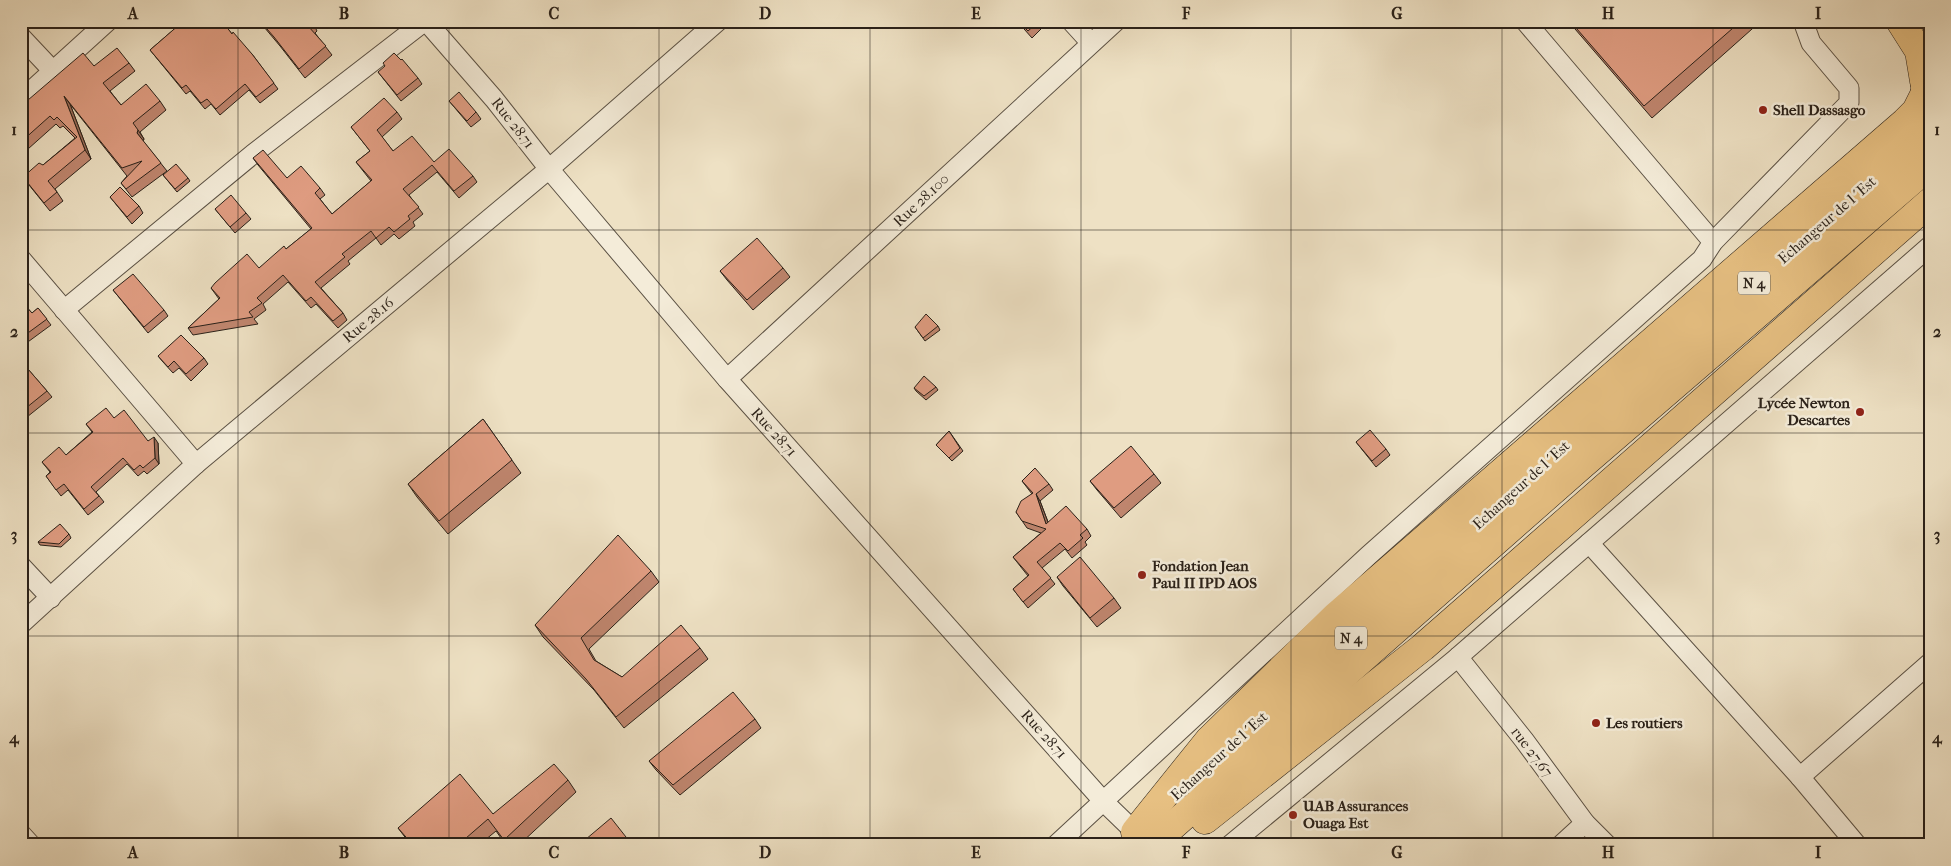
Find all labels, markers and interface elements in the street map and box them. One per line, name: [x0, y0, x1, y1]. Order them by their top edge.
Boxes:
text: A: [127, 4, 139, 23]
text: B: [339, 4, 349, 23]
text: C: [549, 4, 560, 23]
text: D: [759, 4, 771, 23]
text: E: [971, 4, 981, 23]
text: F: [1181, 4, 1191, 23]
text: G: [1391, 4, 1403, 23]
text: H: [1602, 4, 1615, 23]
text: I: [1815, 4, 1822, 23]
street label: Rue 28.71: [488, 94, 538, 152]
place label: Shell Dassasgo: [1773, 101, 1866, 119]
marker: Shell Dassasgo: [1757, 104, 1769, 116]
text: 1: [11, 120, 17, 139]
text: 1: [1934, 120, 1940, 139]
street label: Rue 28.100: [889, 170, 953, 230]
street label: Echangeur de l´Est: [1774, 172, 1880, 268]
road number: N 4: [1738, 272, 1770, 294]
street label: Rue 28.16: [339, 293, 398, 347]
text: 2: [10, 322, 18, 341]
text: 2: [1933, 322, 1941, 341]
place label: Lycée Newton Descartes: [1758, 394, 1850, 429]
street label: Rue 28.71: [747, 404, 801, 460]
marker: Lycée Newton Descartes: [1854, 406, 1866, 418]
street label: Echangeur de l´Est: [1469, 436, 1574, 533]
text: 3: [11, 525, 17, 545]
text: 3: [1934, 525, 1940, 545]
place label: Fondation Jean Paul II IPD AOS: [1151, 557, 1257, 592]
marker: Fondation Jean Paul II IPD AOS: [1136, 569, 1148, 581]
road number: N 4: [1335, 626, 1367, 650]
street label: Rue 28.71: [1017, 706, 1071, 762]
street label: Echangeur de l´Est: [1167, 707, 1272, 804]
place label: Les routiers: [1606, 714, 1683, 732]
marker: Les routiers: [1590, 717, 1602, 729]
street label: rue 27.67: [1507, 723, 1557, 781]
text: 4: [8, 728, 20, 748]
text: 4: [1931, 728, 1943, 748]
place label: UAB Assurances Ouaga Est: [1302, 797, 1409, 832]
marker: UAB Assurances Ouaga Est: [1287, 809, 1299, 821]
text: A: [127, 843, 139, 862]
text: B: [339, 843, 349, 862]
text: C: [549, 843, 560, 862]
text: D: [759, 843, 771, 862]
text: E: [971, 843, 981, 862]
text: F: [1181, 843, 1191, 862]
text: G: [1391, 843, 1403, 862]
text: H: [1602, 843, 1615, 862]
text: I: [1815, 843, 1822, 862]

